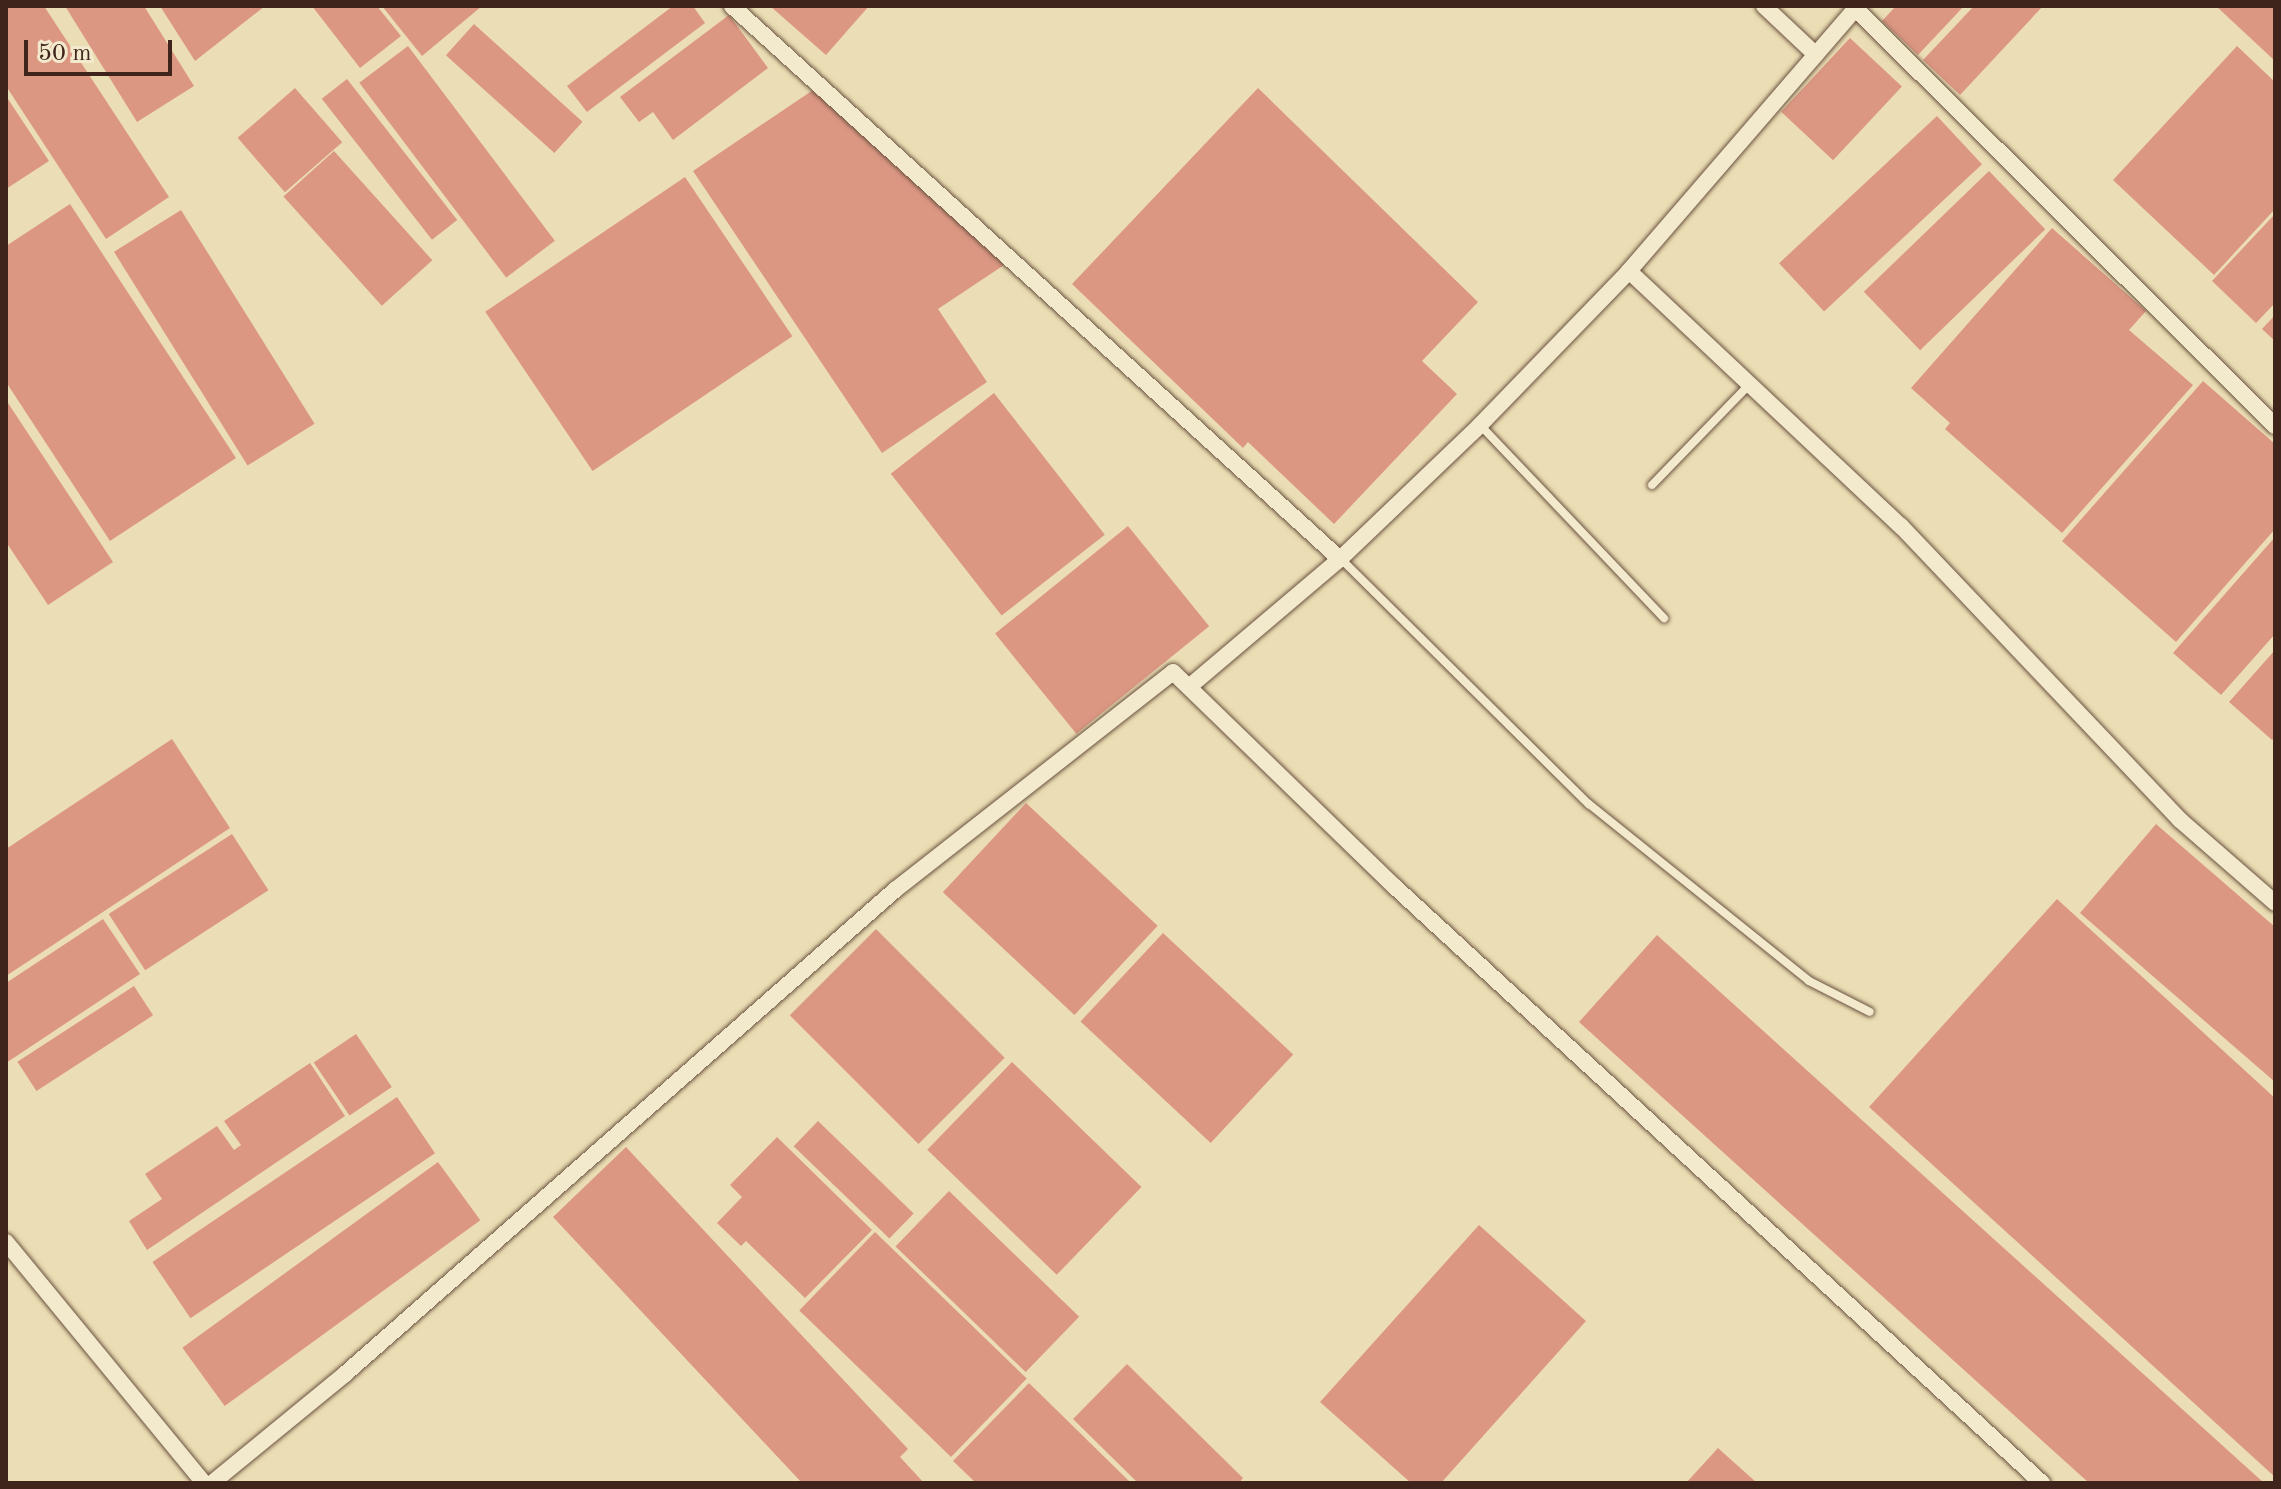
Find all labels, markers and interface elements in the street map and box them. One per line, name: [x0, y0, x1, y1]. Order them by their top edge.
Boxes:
scale bar: [28, 24, 176, 74]
text: 50 m: [38, 42, 92, 66]

